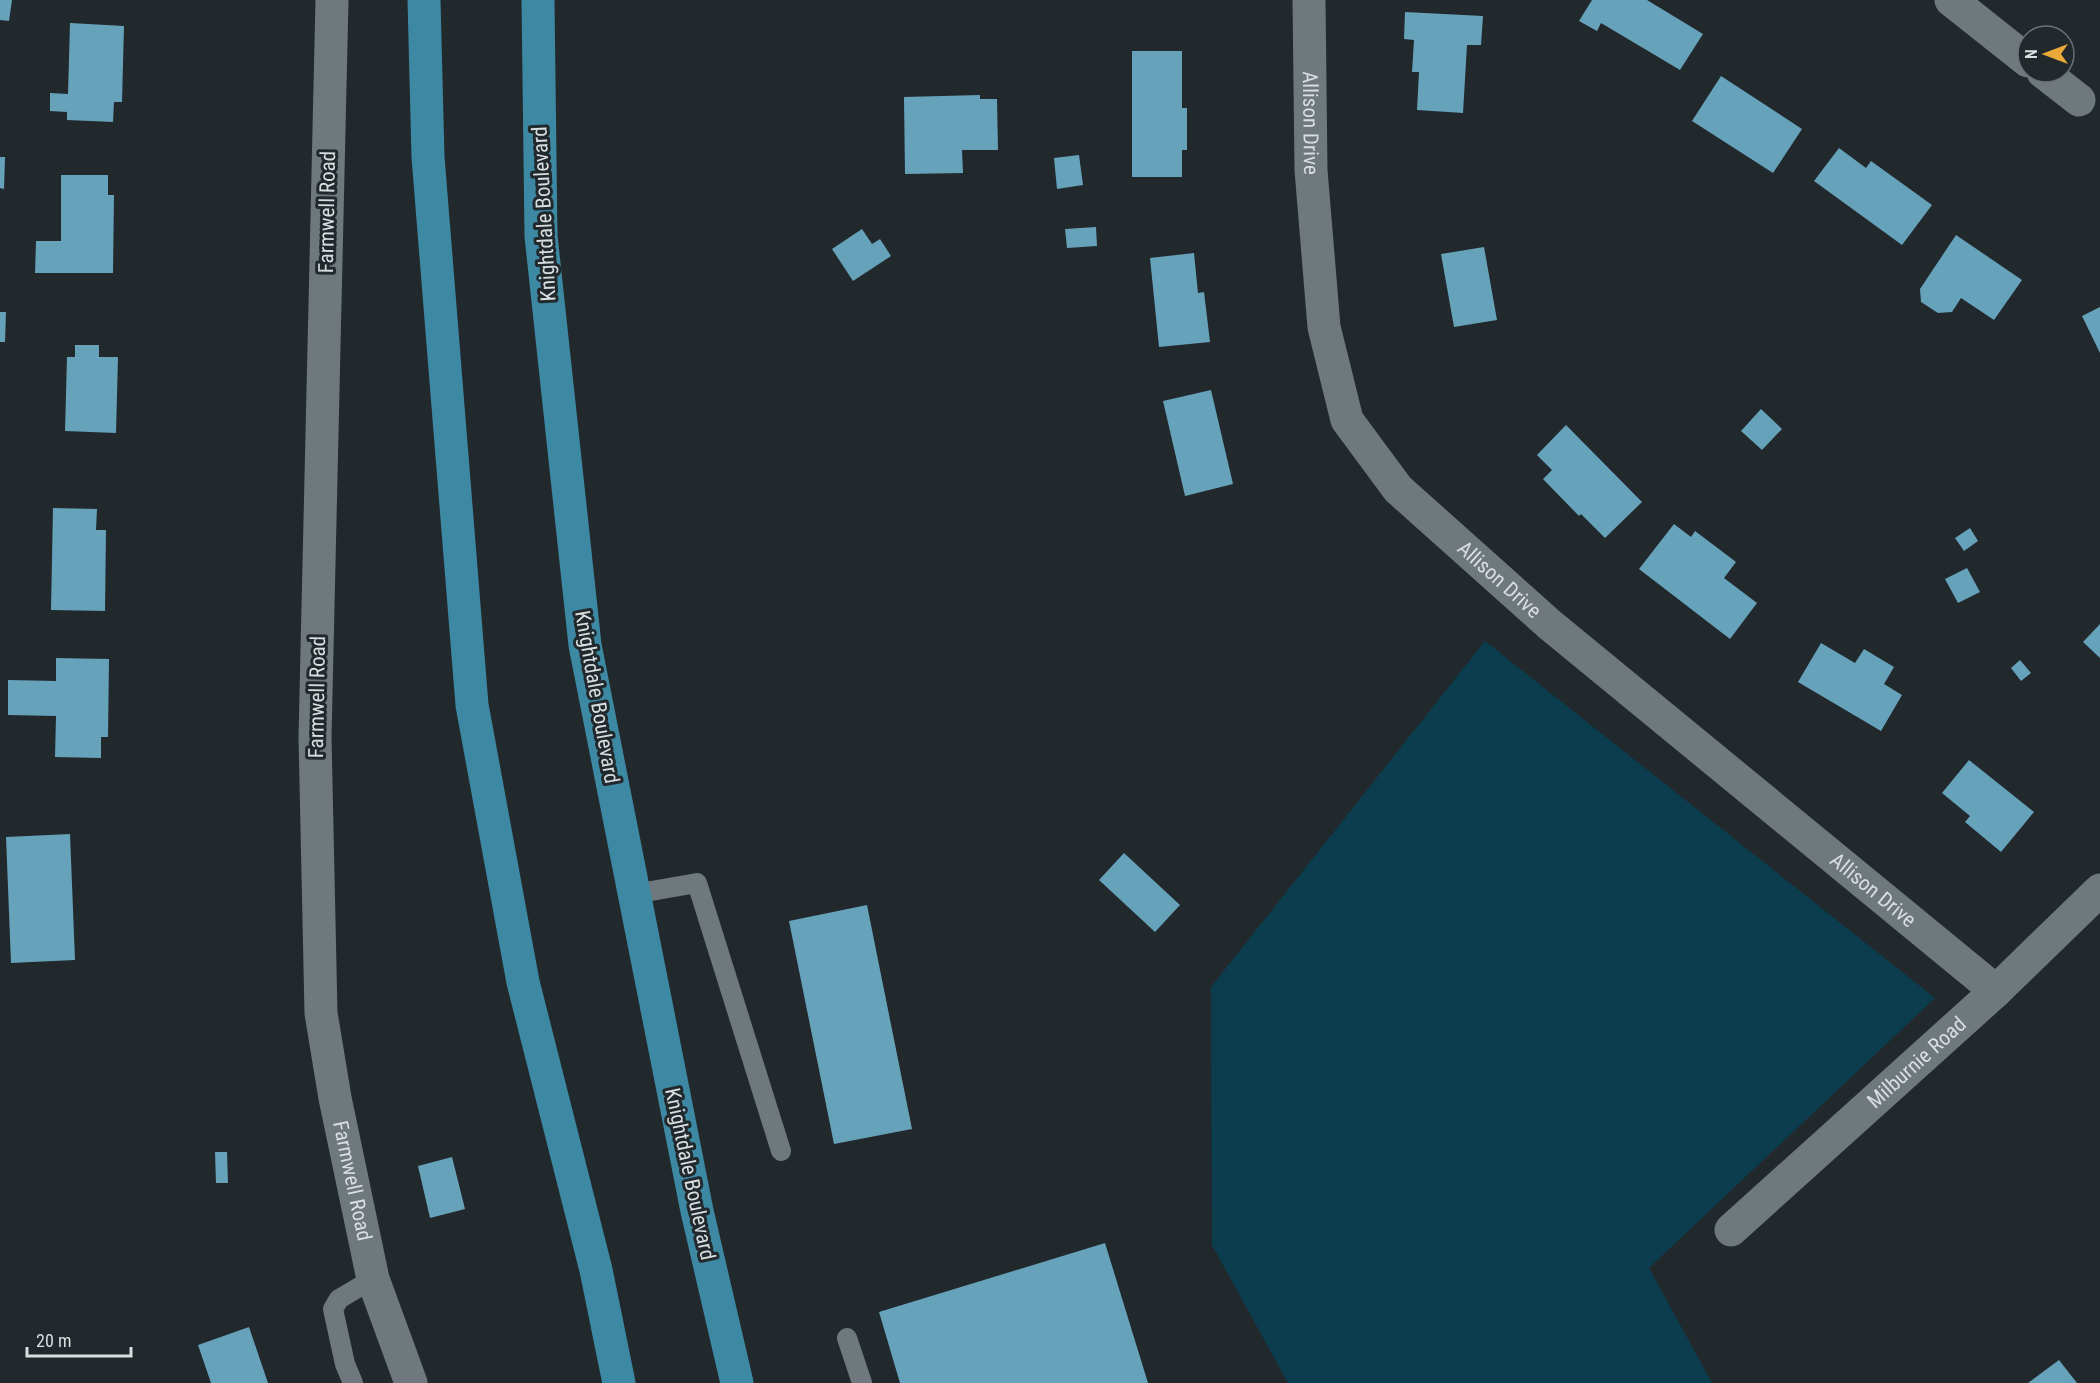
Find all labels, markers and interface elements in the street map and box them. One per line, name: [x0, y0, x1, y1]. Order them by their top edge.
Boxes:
north arrow: [2016, 24, 2076, 84]
text: N: [2022, 49, 2041, 59]
street label: Allison Drive: [1298, 71, 1323, 175]
street label: Knightdale Boulevard: [527, 126, 561, 302]
street label: Farmwell Road: [314, 151, 340, 273]
street label: Allison Drive: [1453, 536, 1546, 623]
street label: Knightdale Boulevard: [570, 609, 624, 785]
street label: Farmwell Road: [304, 636, 330, 758]
street label: Allison Drive: [1825, 848, 1921, 932]
street label: Milburnie Road: [1862, 1012, 1971, 1113]
street label: Knightdale Boulevard: [660, 1086, 720, 1262]
street label: Farmwell Road: [328, 1119, 377, 1243]
scale bar: [27, 1320, 130, 1358]
text: 20 m: [36, 1330, 71, 1351]

